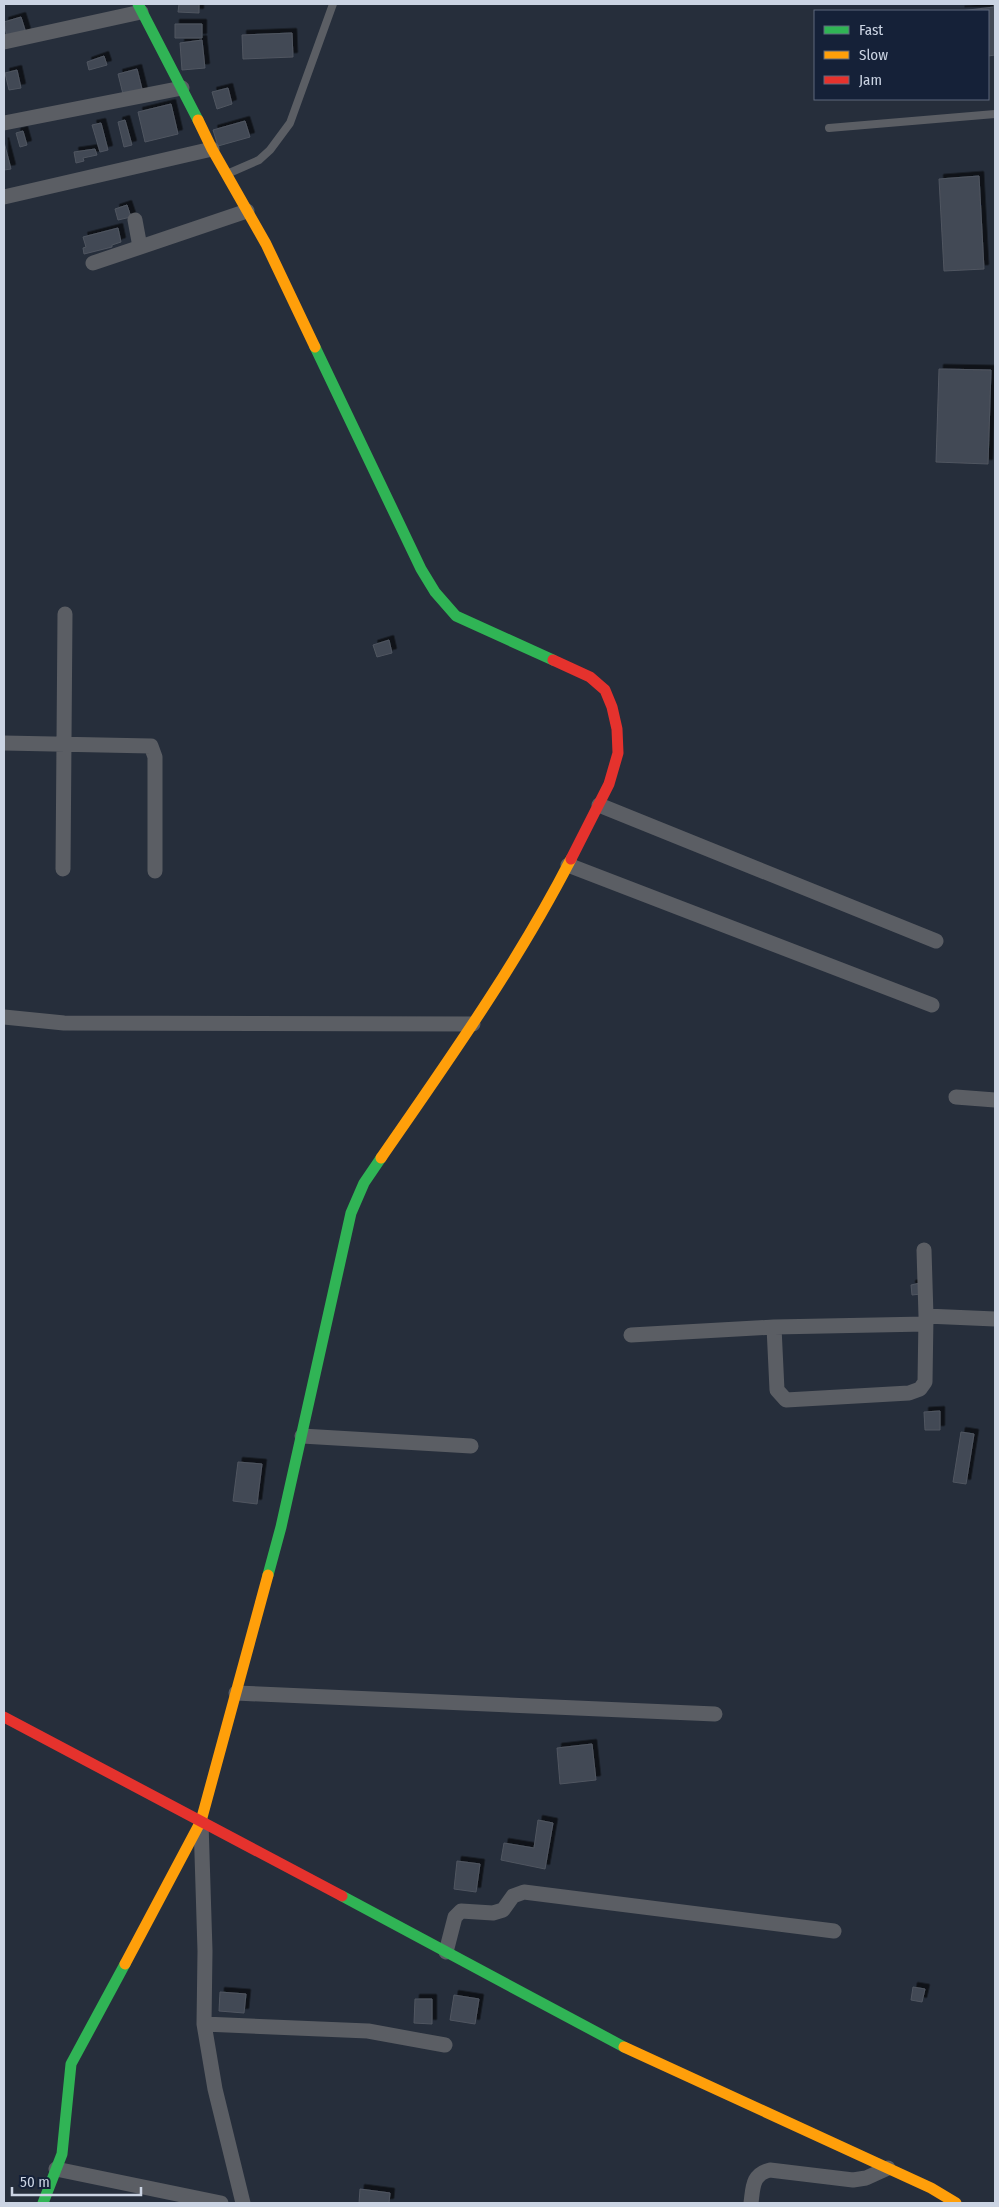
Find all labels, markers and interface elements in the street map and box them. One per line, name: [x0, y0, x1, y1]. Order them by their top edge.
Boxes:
legend: [814, 10, 989, 100]
text: Fast: [859, 21, 883, 39]
text: Slow: [859, 46, 888, 64]
text: Jam: [859, 71, 882, 89]
scale bar: [12, 2164, 141, 2196]
text: 50 m: [20, 2173, 50, 2191]

